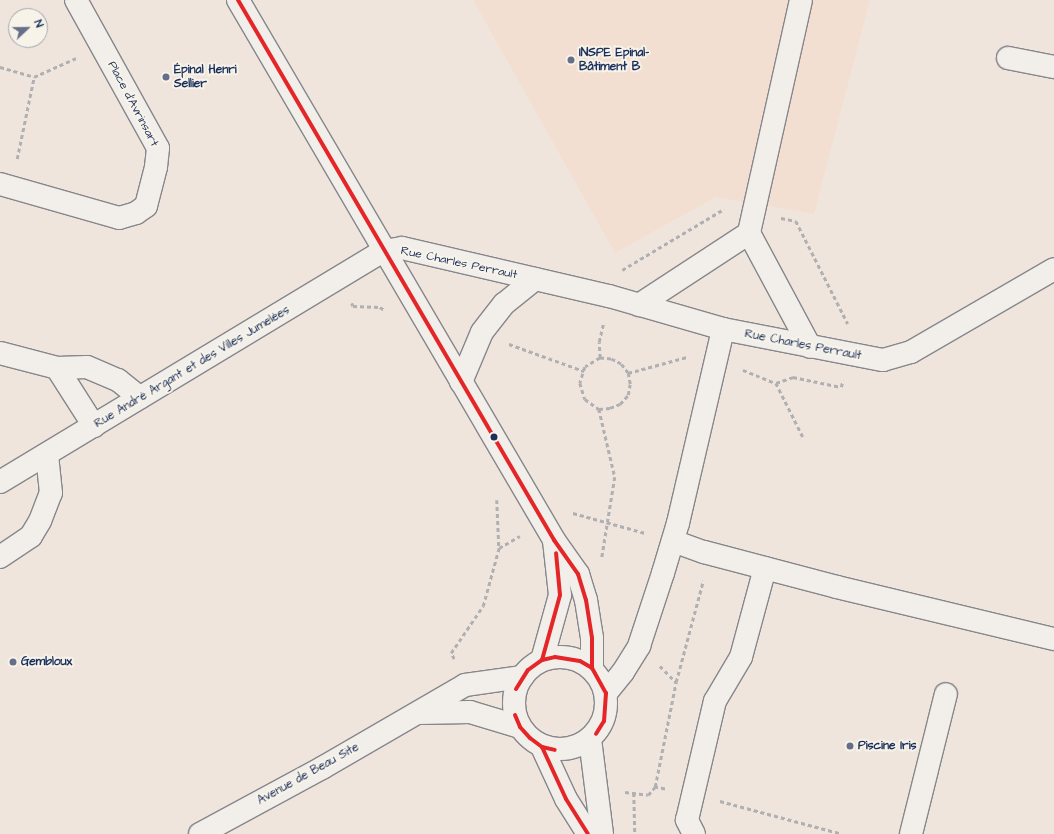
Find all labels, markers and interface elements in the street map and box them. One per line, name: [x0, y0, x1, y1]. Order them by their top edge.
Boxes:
north arrow: [8, 8, 48, 48]
text: N: [30, 18, 47, 30]
place label: INSPE Epinal- Bâtiment B: [579, 46, 649, 74]
marker: INSPE Epinal- Bâtiment B: [566, 55, 576, 65]
street label: Place d'Avrinsart: [104, 59, 162, 149]
place label: Épinal Henri Sellier: [174, 63, 237, 91]
marker: Épinal Henri Sellier: [161, 72, 171, 82]
street label: Rue Charles Perrault: [399, 244, 519, 282]
street label: Rue André Argant et des Villes Jumelées: [92, 303, 292, 431]
street label: Rue Charles Perrault: [743, 327, 863, 363]
unlabelled marker: [489, 432, 499, 442]
place label: Gembloux: [21, 655, 72, 669]
marker: Gembloux: [8, 657, 18, 667]
place label: Piscine Iris: [858, 739, 916, 753]
street label: Avenue de Beau Site: [255, 740, 361, 808]
marker: Piscine Iris: [845, 741, 855, 751]

